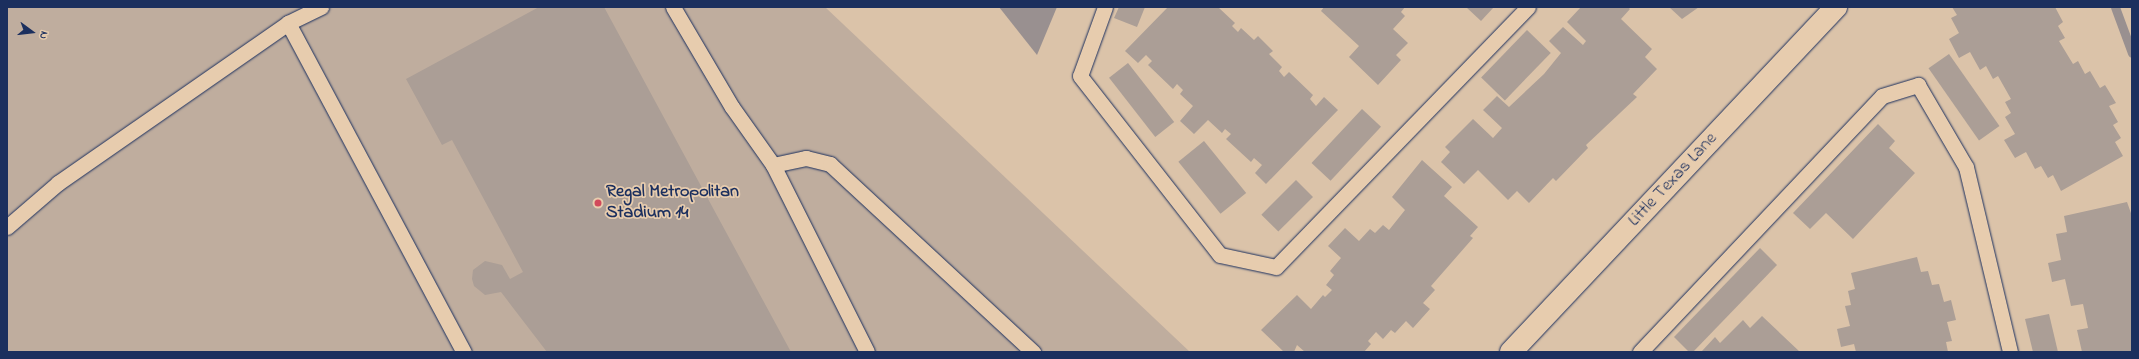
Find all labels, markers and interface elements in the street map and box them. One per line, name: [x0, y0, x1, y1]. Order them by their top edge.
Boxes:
north arrow: [12, 12, 52, 52]
text: N: [35, 29, 52, 41]
street label: Little Texas Lane: [1624, 128, 1722, 232]
place label: Regal Metropolitan Stadium 14: [606, 182, 739, 224]
marker: Regal Metropolitan Stadium 14: [593, 198, 603, 208]

